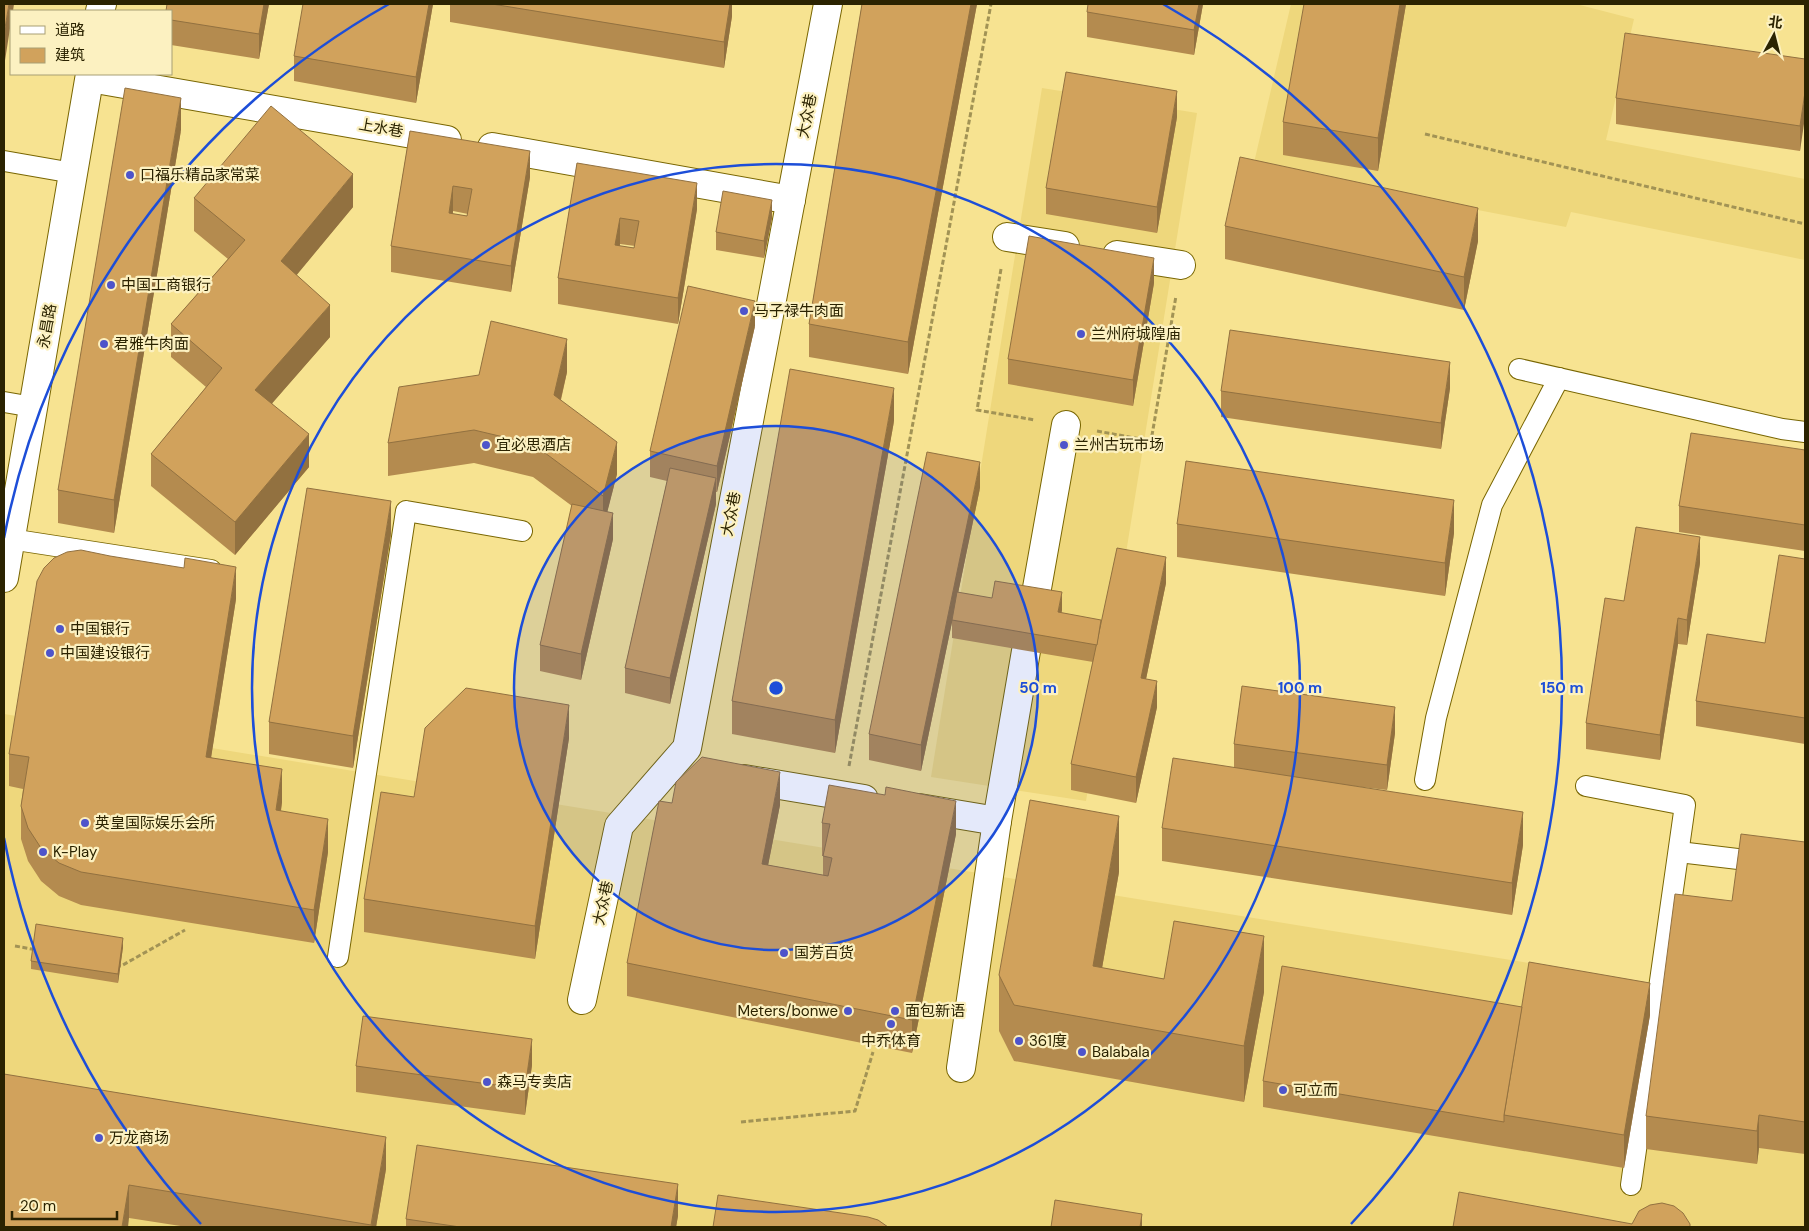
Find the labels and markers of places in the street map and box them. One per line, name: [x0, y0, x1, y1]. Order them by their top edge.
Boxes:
place label: 口福乐精品家常菜: [140, 165, 260, 185]
marker: 口福乐精品家常菜: [124, 169, 136, 181]
place label: 中国工商银行: [121, 275, 211, 295]
marker: 中国工商银行: [105, 279, 117, 291]
place label: 马子禄牛肉面: [754, 301, 844, 321]
marker: 马子禄牛肉面: [738, 305, 750, 317]
place label: 兰州府城隍庙: [1091, 324, 1181, 344]
marker: 兰州府城隍庙: [1075, 328, 1087, 340]
place label: 君雅牛肉面: [114, 334, 189, 354]
marker: 君雅牛肉面: [98, 338, 110, 350]
place label: 宜必思酒店: [496, 435, 571, 455]
place label: 兰州古玩市场: [1074, 435, 1164, 455]
marker: 宜必思酒店: [480, 439, 492, 451]
marker: 兰州古玩市场: [1058, 439, 1070, 451]
place label: 中国银行: [70, 619, 130, 639]
marker: 中国银行: [54, 623, 66, 635]
place label: 中国建设银行: [60, 643, 150, 663]
marker: 中国建设银行: [44, 647, 56, 659]
centre of rings: [767, 679, 785, 697]
place label: 英皇国际娱乐会所: [95, 813, 215, 833]
marker: 英皇国际娱乐会所: [79, 817, 91, 829]
place label: K-Play: [53, 842, 98, 862]
marker: K-Play: [37, 846, 49, 858]
place label: 国芳百货: [794, 943, 854, 963]
marker: 国芳百货: [778, 947, 790, 959]
place label: Meters/bonwe: [737, 1001, 838, 1021]
place label: 面包新语: [905, 1001, 965, 1021]
marker: Meters/bonwe: [842, 1005, 854, 1017]
marker: 面包新语: [889, 1005, 901, 1017]
marker: 中乔体育: [885, 1018, 897, 1030]
place label: 中乔体育: [861, 1031, 921, 1051]
place label: 361度: [1029, 1031, 1067, 1051]
marker: 361度: [1013, 1035, 1025, 1047]
place label: Balabala: [1092, 1042, 1150, 1062]
marker: Balabala: [1076, 1046, 1088, 1058]
place label: 森马专卖店: [497, 1072, 572, 1092]
marker: 森马专卖店: [481, 1076, 493, 1088]
place label: 可立而: [1293, 1080, 1338, 1100]
marker: 可立而: [1277, 1084, 1289, 1096]
place label: 万龙商场: [109, 1128, 169, 1148]
marker: 万龙商场: [93, 1132, 105, 1144]

